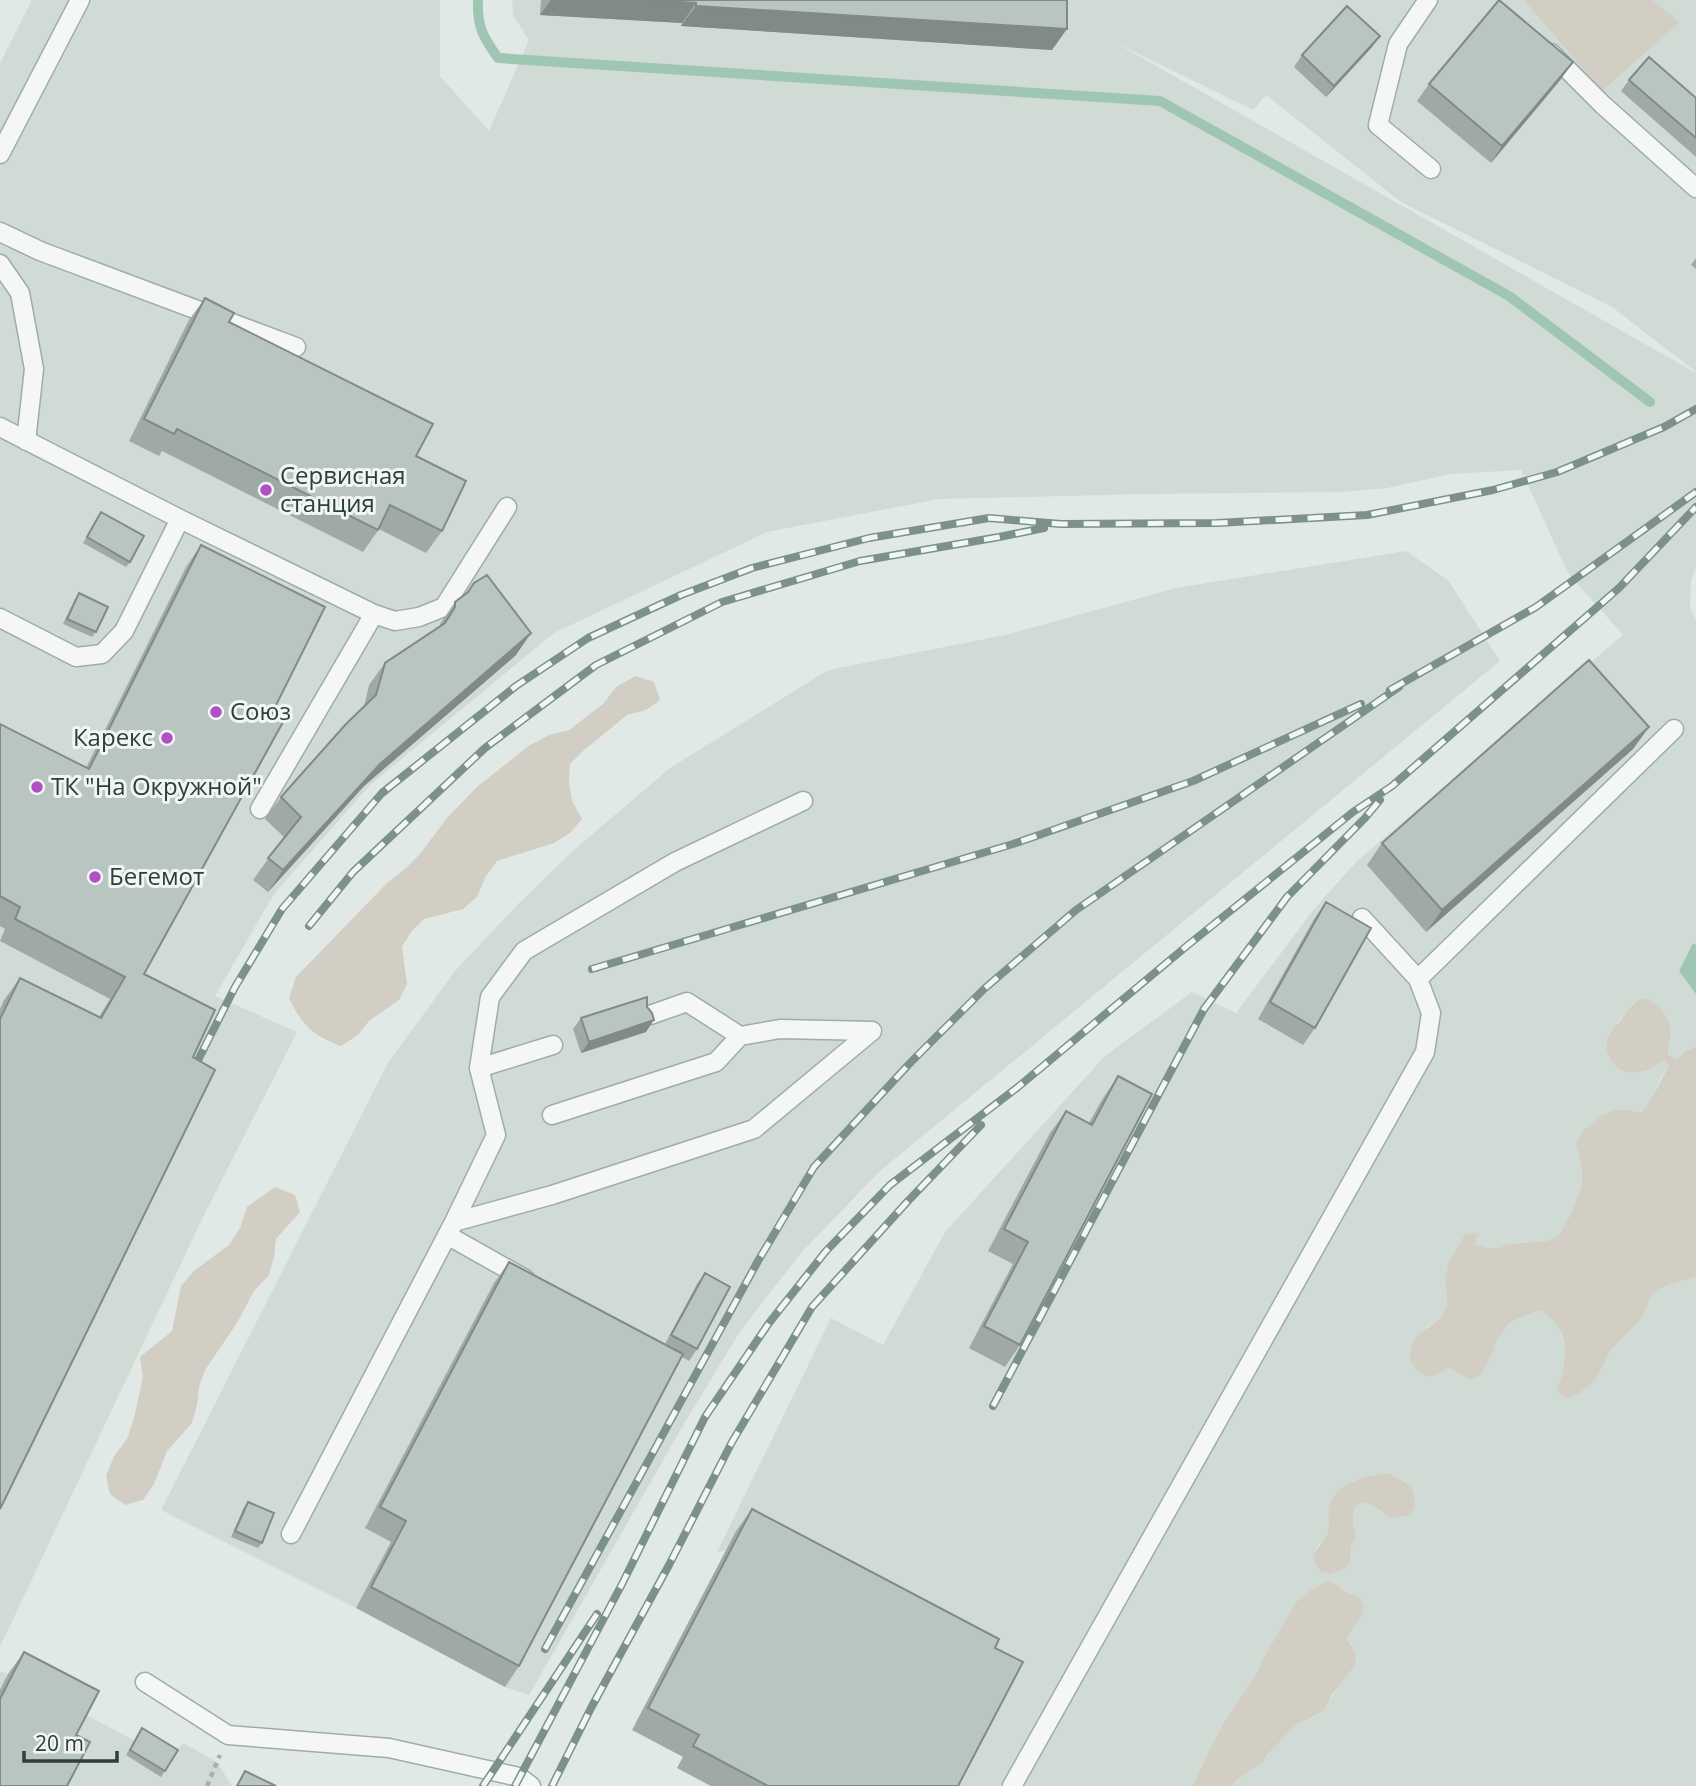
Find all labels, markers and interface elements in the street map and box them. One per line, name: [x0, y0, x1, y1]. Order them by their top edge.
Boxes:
place label: Сервисная станция: [280, 458, 406, 519]
marker: Сервисная станция: [258, 482, 274, 498]
place label: Союз: [230, 694, 291, 727]
marker: Союз: [208, 704, 224, 720]
place label: Карекс: [73, 720, 153, 753]
marker: Карекс: [159, 730, 175, 746]
place label: ТК "На Окружной": [51, 769, 262, 802]
marker: ТК "На Окружной": [29, 779, 45, 795]
place label: Бегемот: [109, 859, 204, 892]
marker: Бегемот: [87, 869, 103, 885]
scale bar: [24, 1720, 117, 1764]
text: 20 m: [35, 1729, 84, 1757]

